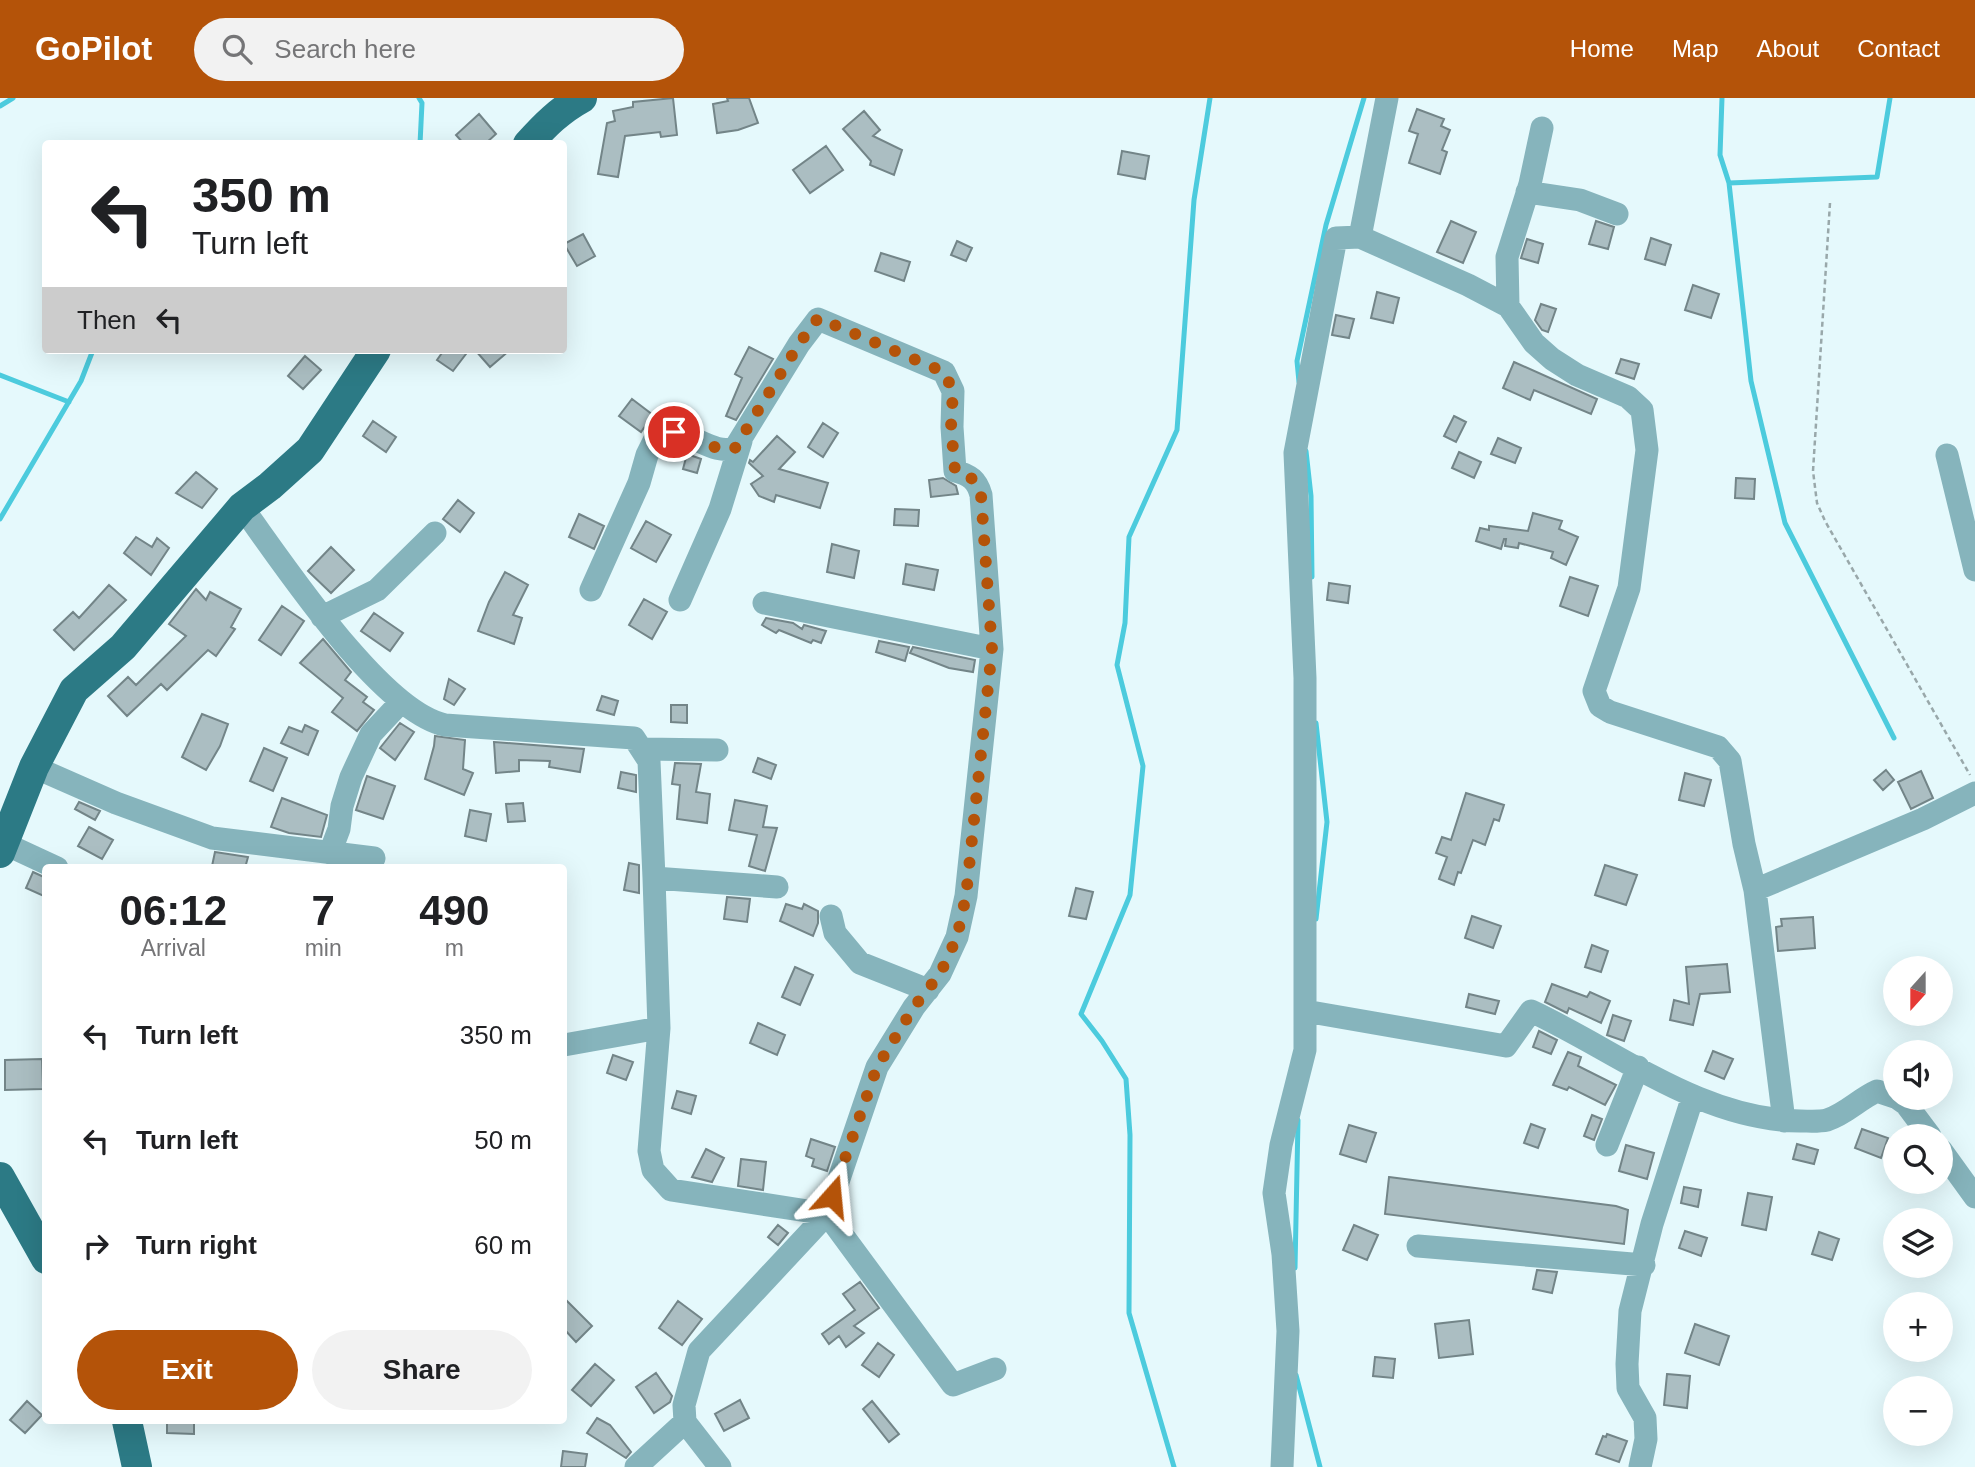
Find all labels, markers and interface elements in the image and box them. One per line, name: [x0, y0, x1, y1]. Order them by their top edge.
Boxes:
search box: [194, 18, 684, 81]
text: GoPilot: [35, 30, 152, 67]
icon: search: [218, 30, 256, 68]
text: Search here: [274, 34, 416, 64]
text: Home: [1570, 35, 1634, 62]
text: Map: [1672, 35, 1719, 62]
text: About: [1757, 35, 1819, 62]
text: Contact: [1857, 35, 1940, 62]
icon: left: [77, 168, 168, 259]
text: 350 m: [192, 168, 331, 222]
text: Turn left: [192, 225, 308, 261]
icon: left: [150, 301, 188, 339]
text: Then: [77, 305, 136, 335]
pin: [644, 402, 704, 462]
icon: arrive: [655, 413, 693, 451]
text: 06:12: [120, 887, 227, 934]
text: 7: [311, 887, 335, 934]
text: 490: [419, 887, 489, 934]
text: Arrival: [141, 935, 206, 961]
text: min: [305, 935, 342, 961]
text: m: [445, 935, 464, 961]
north arrow: [1883, 956, 1953, 1026]
map controls: [1883, 956, 1953, 1446]
icon: left: [77, 1017, 115, 1055]
text: Turn left: [136, 1020, 238, 1050]
text: 350 m: [460, 1020, 532, 1050]
button: sound: [1883, 1040, 1953, 1110]
icon: left: [77, 1122, 115, 1160]
button: search: [1883, 1124, 1953, 1194]
text: Turn left: [136, 1125, 238, 1155]
text: 50 m: [474, 1125, 532, 1155]
position arrow: [795, 1159, 869, 1233]
button: layers: [1883, 1208, 1953, 1278]
icon: right: [77, 1227, 115, 1265]
text: Turn right: [136, 1230, 257, 1260]
text: 60 m: [474, 1230, 532, 1260]
button: +: [1883, 1292, 1953, 1362]
button: Exit: [77, 1330, 298, 1410]
button: Share: [312, 1330, 532, 1410]
button: −: [1883, 1376, 1953, 1446]

